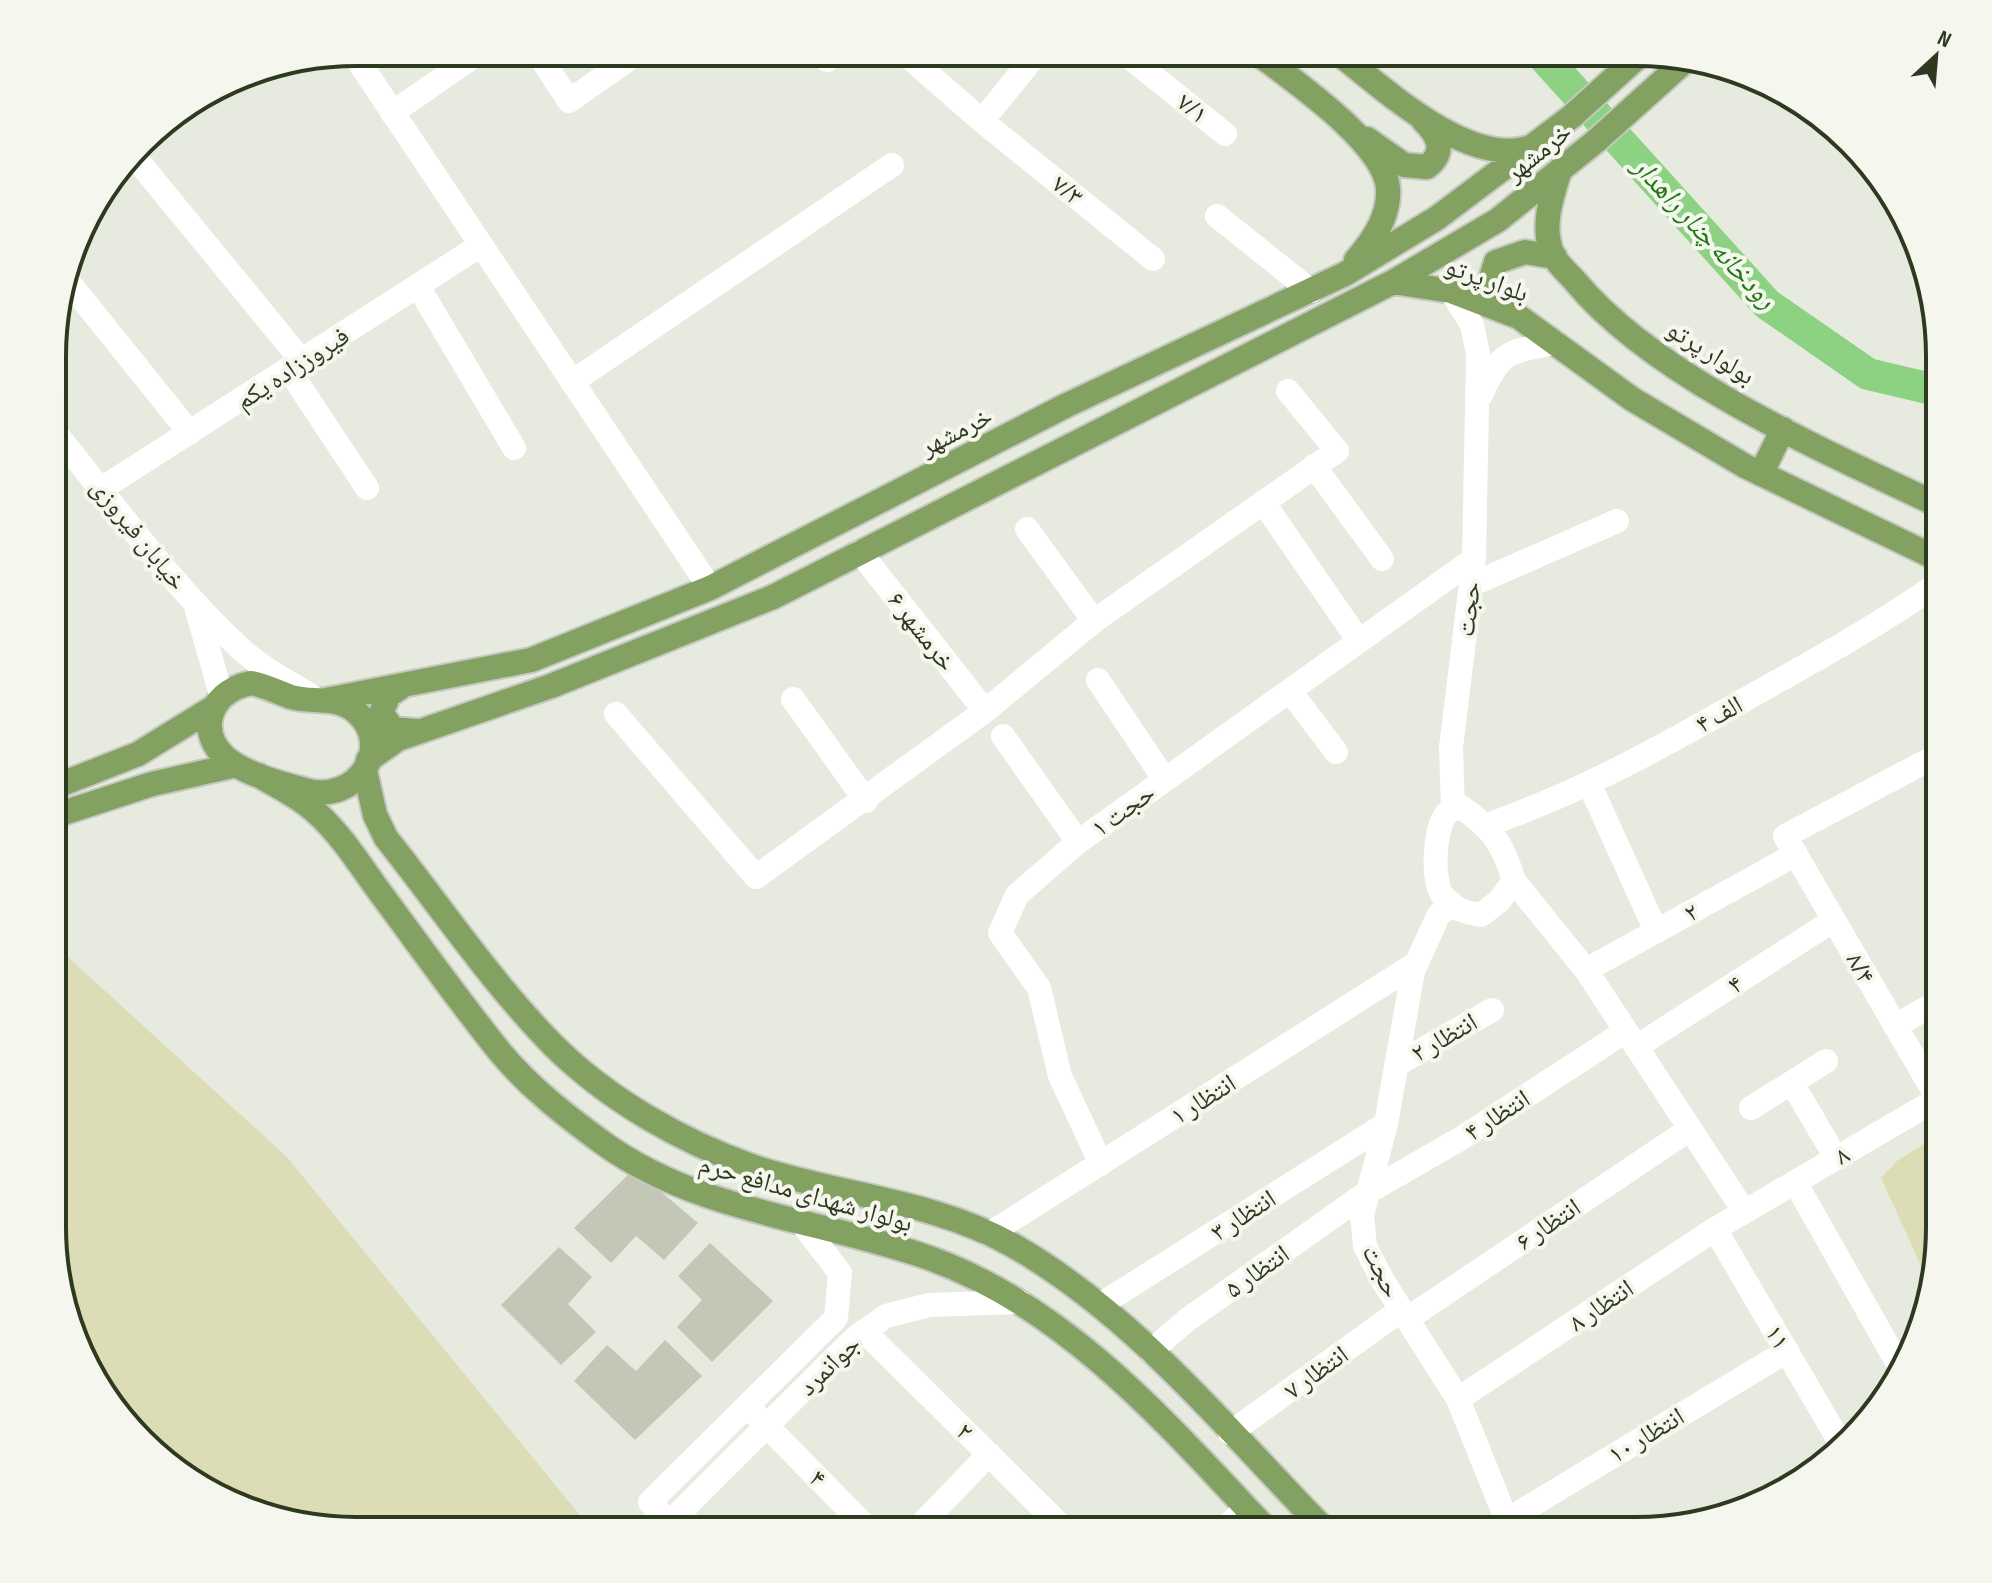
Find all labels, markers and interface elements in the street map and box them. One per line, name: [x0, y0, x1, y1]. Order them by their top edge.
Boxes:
north arrow: [1896, 16, 1976, 96]
text: N: [1933, 25, 1955, 54]
street label: ۷/۱: [1170, 87, 1214, 131]
street label: خرمشهر: [1499, 117, 1578, 190]
water label: رودخانه چنار راهدار: [1624, 149, 1783, 316]
street label: ۷/۳: [1045, 169, 1089, 213]
street label: بلوار پرتو: [1441, 251, 1532, 310]
street label: بولوار پرتو: [1660, 314, 1760, 392]
street label: فیروززاده یکم: [230, 321, 355, 417]
street label: خرمشهر: [915, 401, 998, 464]
street label: خیابان فیروزی: [83, 473, 192, 597]
street label: حجت: [1451, 580, 1488, 638]
street label: خرمشهر ۶: [880, 586, 961, 678]
street label: ۴ الف: [1691, 690, 1749, 741]
street label: حجت ۱: [1086, 778, 1162, 845]
street label: ۲: [1679, 897, 1704, 930]
street label: ۸/۴: [1839, 948, 1881, 990]
street label: ۴: [1722, 969, 1749, 1001]
street label: انتظار ۲: [1406, 1007, 1483, 1070]
street label: انتظار ۱: [1165, 1068, 1242, 1132]
street label: انتظار ۴: [1459, 1084, 1536, 1149]
street label: ۸: [1830, 1140, 1856, 1173]
street label: بولوار شهدای مدافع حرم: [695, 1149, 916, 1241]
street label: انتظار ۳: [1205, 1184, 1282, 1249]
street label: انتظار ۶: [1511, 1192, 1587, 1258]
street label: انتظار ۵: [1220, 1239, 1296, 1305]
street label: حجت: [1355, 1240, 1407, 1303]
street label: انتظار ۸: [1564, 1273, 1640, 1339]
street label: ۱۱: [1757, 1320, 1796, 1356]
street label: جوانمرد: [793, 1329, 867, 1403]
street label: انتظار ۷: [1279, 1340, 1355, 1407]
street label: انتظار ۱۰: [1603, 1402, 1690, 1471]
street label: ۲: [949, 1417, 979, 1447]
street label: ۴: [802, 1464, 832, 1494]

